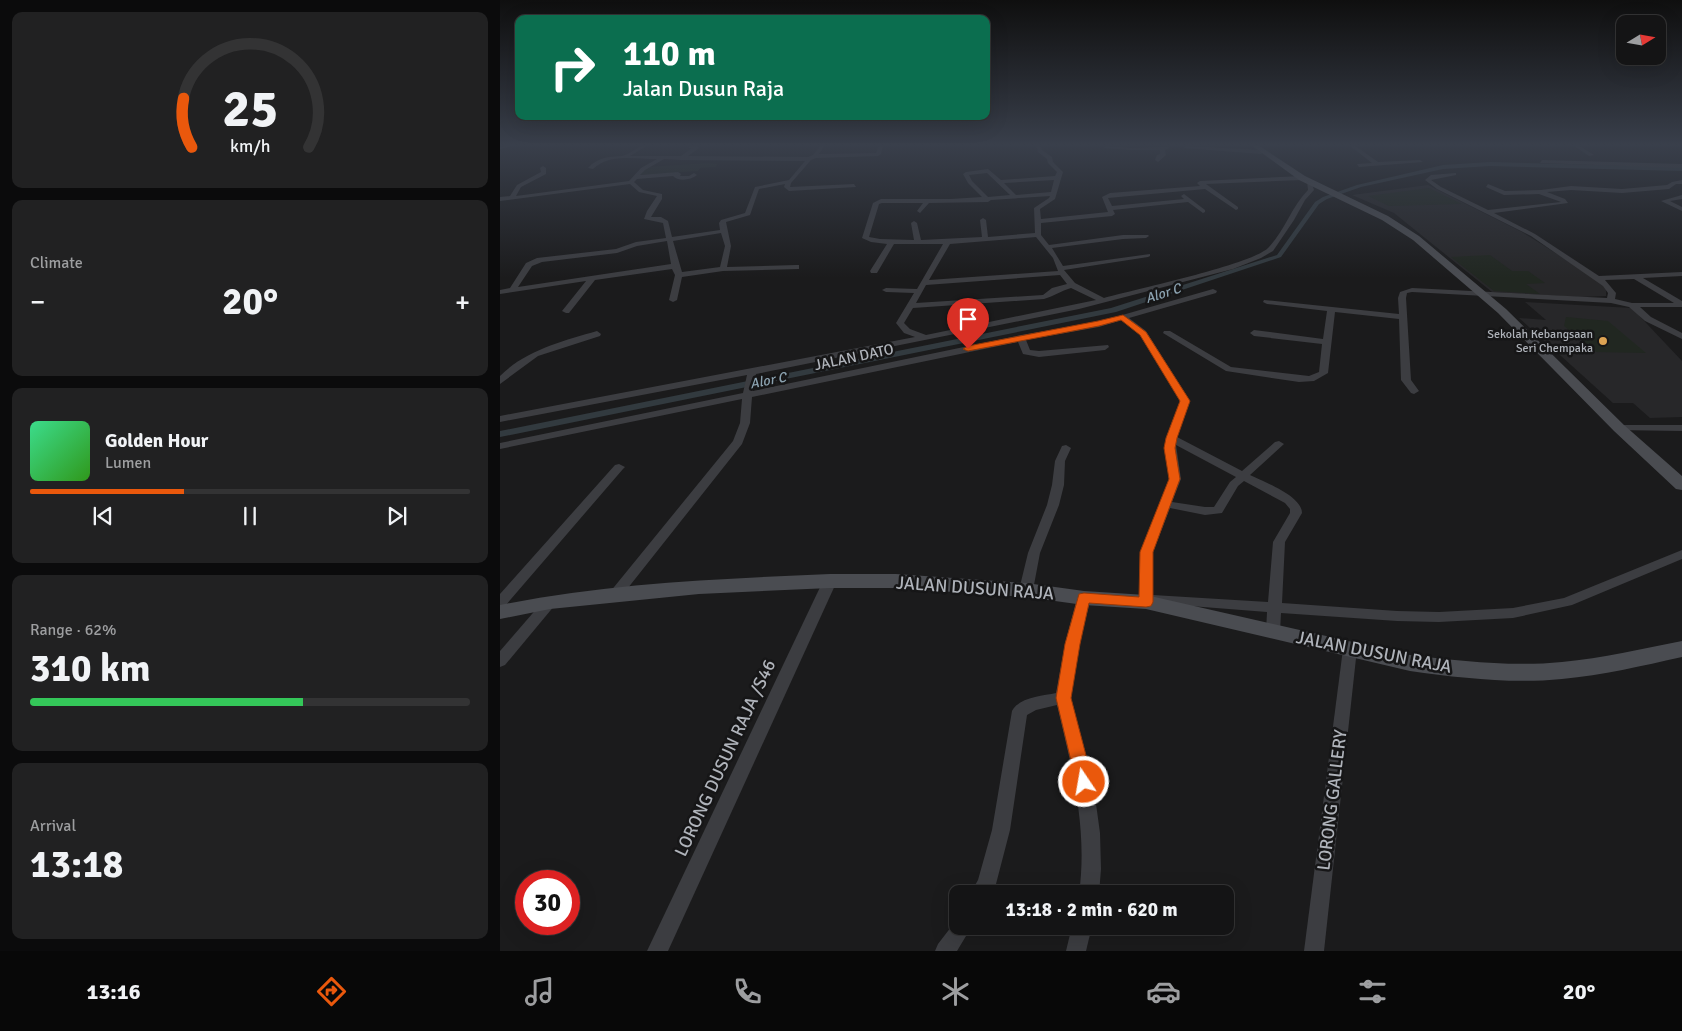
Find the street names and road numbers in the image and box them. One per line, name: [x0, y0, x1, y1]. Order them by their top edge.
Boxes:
street label: JALAN DATO: [813, 340, 895, 374]
street label: JALAN DUSUN RAJA: [895, 572, 1055, 604]
street label: JALAN DUSUN RAJA: [1294, 626, 1454, 678]
street label: LORONG DUSUN RAJA /S46: [670, 656, 780, 860]
street label: LORONG GALLERY: [1312, 728, 1352, 872]

